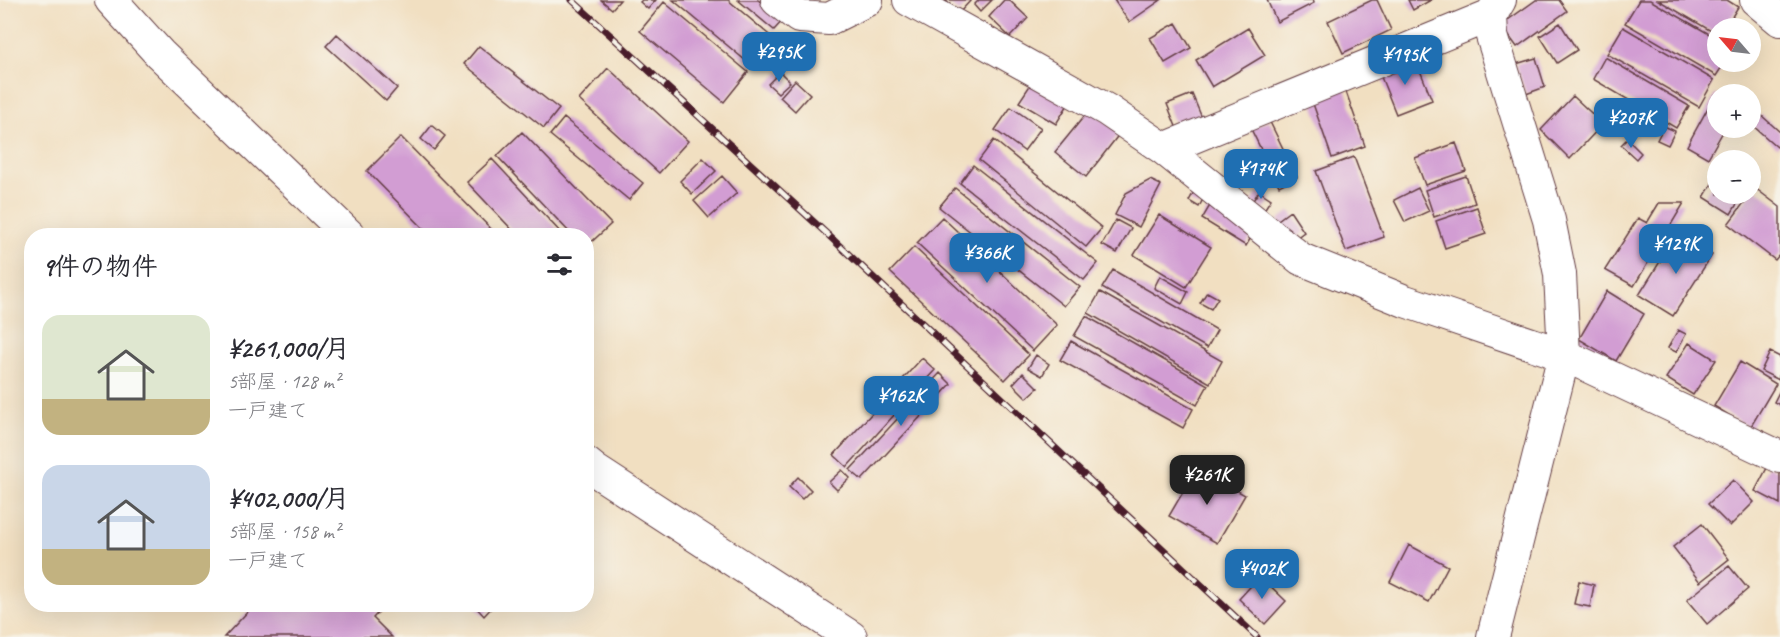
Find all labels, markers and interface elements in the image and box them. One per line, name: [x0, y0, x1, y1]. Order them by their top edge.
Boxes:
north arrow: [1707, 18, 1761, 72]
map controls: [1707, 18, 1761, 204]
pin: ¥295K: [737, 32, 821, 83]
pin: ¥195K: [1363, 35, 1447, 86]
text: ¥295K: [756, 39, 802, 64]
text: ¥195K: [1382, 42, 1428, 67]
button: +: [1707, 84, 1761, 138]
pin: ¥207K: [1589, 98, 1673, 149]
text: ¥207K: [1608, 105, 1654, 130]
pin: ¥174K: [1219, 149, 1303, 200]
button: −: [1707, 150, 1761, 204]
text: ¥174K: [1238, 156, 1284, 181]
pin: ¥129K: [1634, 224, 1718, 275]
text: ¥129K: [1653, 231, 1699, 256]
pin: ¥366K: [945, 233, 1029, 284]
text: ¥366K: [964, 240, 1011, 265]
icon: filters: [543, 248, 576, 281]
text: 9件の物件: [42, 250, 157, 283]
text: ¥261,000/月: [228, 332, 350, 365]
icon: home: [90, 339, 162, 411]
text: 5部屋 · 128 m²: [228, 369, 340, 394]
pin: ¥162K: [859, 376, 943, 427]
text: ¥162K: [878, 383, 924, 408]
text: 一戸建て: [228, 398, 308, 423]
pin: ¥261K: [1165, 455, 1249, 506]
text: ¥261K: [1184, 462, 1230, 487]
text: ¥402,000/月: [228, 482, 350, 515]
icon: home: [90, 489, 162, 561]
text: 5部屋 · 158 m²: [228, 519, 340, 544]
text: 一戸建て: [228, 548, 308, 573]
pin: ¥402K: [1220, 549, 1304, 600]
text: ¥402K: [1239, 556, 1285, 581]

